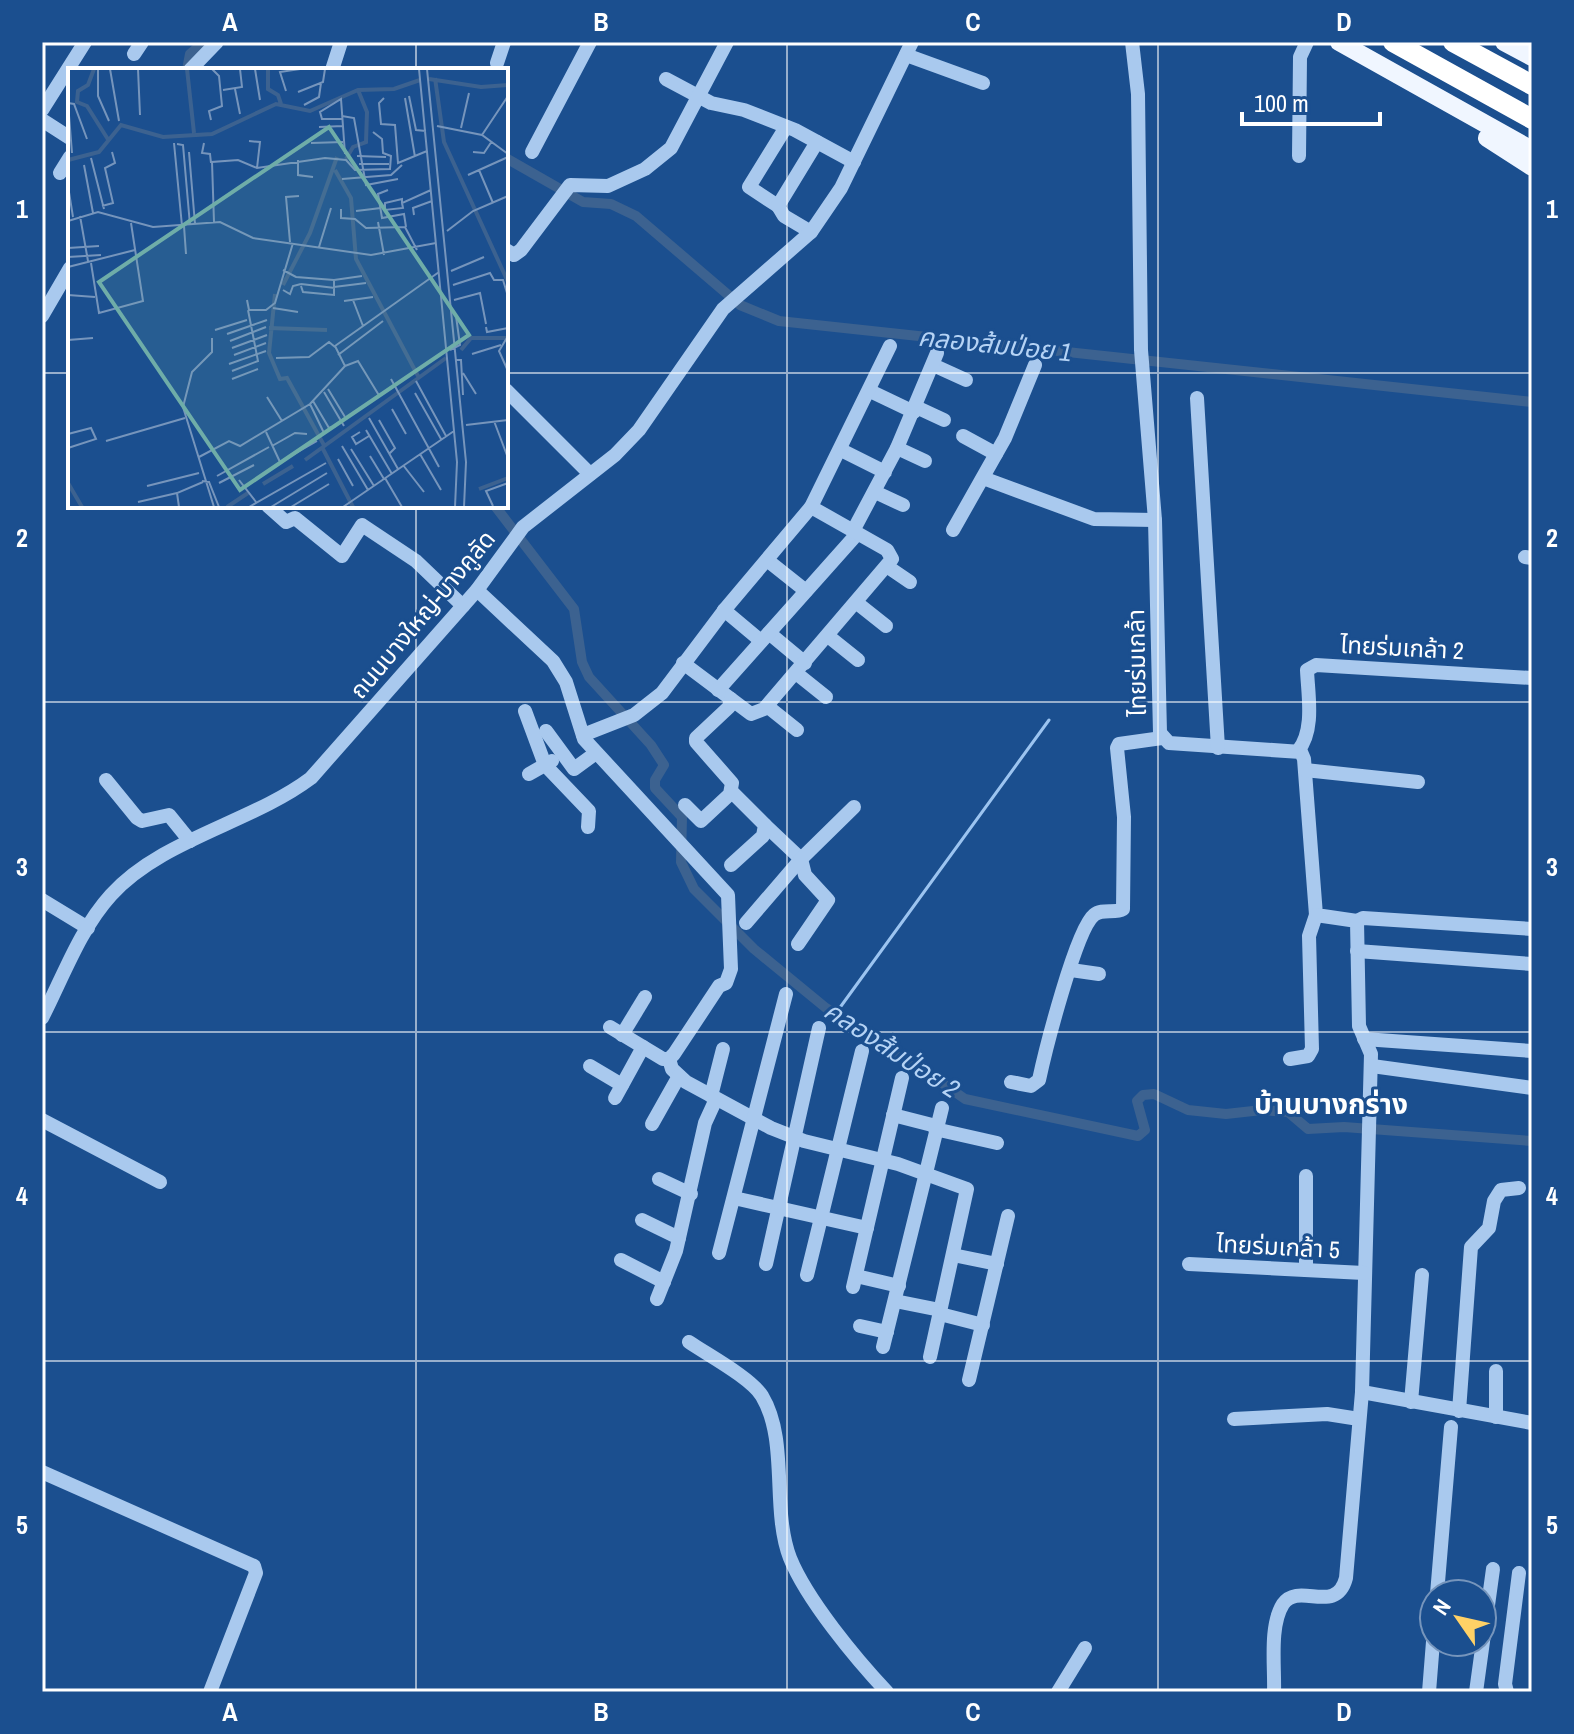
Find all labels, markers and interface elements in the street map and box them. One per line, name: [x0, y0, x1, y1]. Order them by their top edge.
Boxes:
text: A: [222, 4, 238, 39]
text: B: [593, 4, 609, 39]
text: C: [965, 4, 981, 39]
text: D: [1336, 4, 1352, 39]
inset map: [68, 68, 508, 508]
scale bar: [1242, 76, 1380, 126]
text: 100 m: [1254, 87, 1309, 119]
text: 1: [16, 191, 28, 226]
text: 1: [1546, 191, 1558, 226]
water label: คลองส้มป่อย 1: [916, 319, 1074, 369]
text: 2: [16, 520, 28, 555]
text: 2: [1546, 520, 1558, 555]
street label: ถนนบางใหญ่-บางคูลัด: [342, 523, 502, 705]
street label: ไทยร่มเกล้า: [1119, 609, 1153, 718]
street label: ไทยร่มเกล้า 2: [1338, 628, 1465, 666]
text: 3: [16, 849, 28, 884]
text: 3: [1546, 849, 1558, 884]
water label: คลองส้มป่อย 2: [818, 992, 966, 1106]
district label: บ้านบางกร่าง: [1254, 1085, 1408, 1123]
text: 4: [16, 1178, 28, 1213]
text: 4: [1546, 1178, 1558, 1213]
street label: ไทยร่มเกล้า 5: [1214, 1227, 1341, 1265]
text: 5: [16, 1507, 28, 1542]
text: 5: [1546, 1507, 1558, 1542]
north arrow: [1418, 1578, 1498, 1658]
text: N: [1425, 1593, 1457, 1621]
text: A: [222, 1694, 238, 1729]
text: B: [593, 1694, 609, 1729]
text: C: [965, 1694, 981, 1729]
text: D: [1336, 1694, 1352, 1729]

